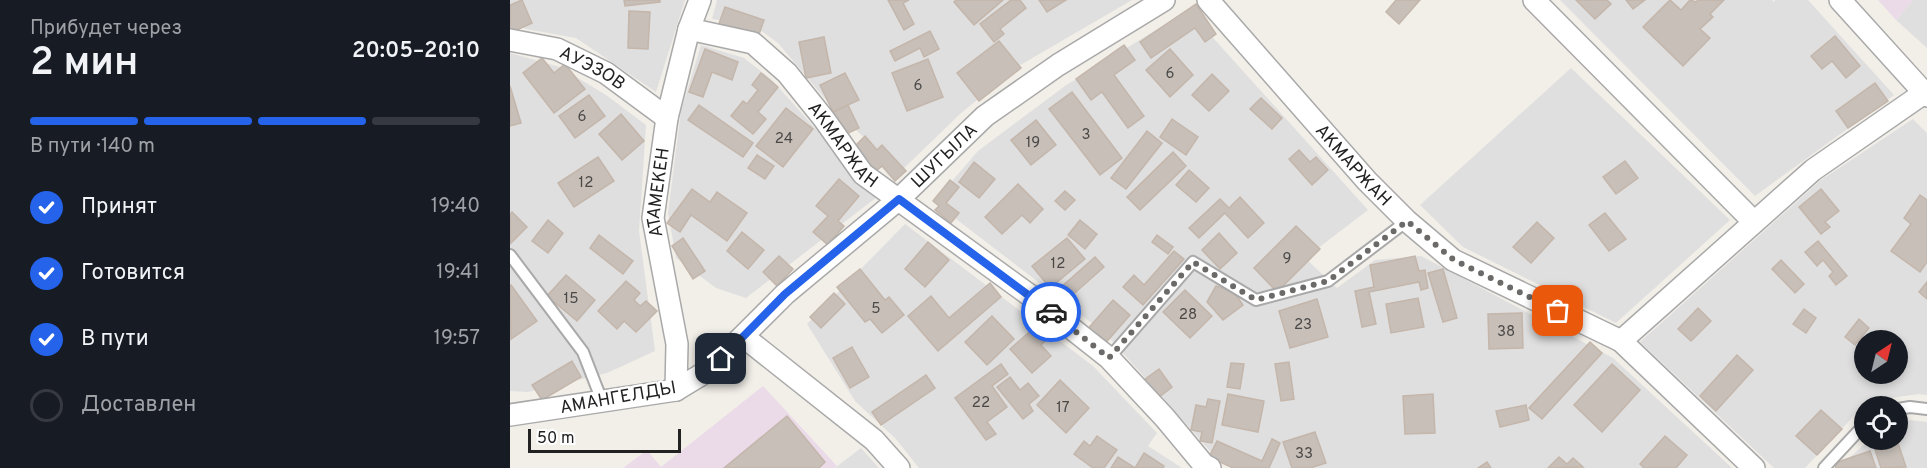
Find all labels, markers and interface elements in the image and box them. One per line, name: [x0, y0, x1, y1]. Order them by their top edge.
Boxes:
text: Прибудет через: [30, 16, 182, 42]
text: 20:05–20:10: [352, 38, 480, 65]
text: 2 мин: [30, 40, 138, 89]
street label: АУЭЗОВ: [555, 42, 629, 96]
house number: 6: [1166, 65, 1175, 84]
house number: 6: [914, 77, 923, 96]
street label: АКМАРЖАН: [802, 98, 882, 194]
house number: 6: [578, 108, 587, 127]
street label: ШУГЫЛА: [907, 119, 983, 194]
street label: АКМАРЖАН: [1309, 120, 1396, 212]
house number: 3: [1081, 126, 1091, 145]
house number: 24: [775, 130, 793, 149]
text: В пути · 140 m: [30, 134, 155, 160]
house number: 19: [1026, 134, 1040, 153]
street label: АТАМЕКЕН: [643, 146, 676, 239]
house number: 12: [579, 174, 593, 193]
icon: check: [30, 191, 63, 224]
text: Принят: [81, 194, 157, 221]
text: 19:40: [431, 194, 480, 220]
house number: 9: [1283, 250, 1291, 269]
house number: 12: [1051, 255, 1065, 274]
icon: check: [30, 257, 63, 290]
text: Готовится: [81, 260, 185, 287]
text: 19:41: [436, 260, 480, 286]
courier: [1021, 282, 1081, 342]
pin: [1532, 285, 1583, 336]
house number: 15: [564, 290, 578, 309]
icon: bag: [1541, 294, 1574, 327]
icon: car: [1035, 296, 1068, 329]
house number: 5: [871, 300, 881, 319]
house number: 28: [1179, 306, 1197, 325]
house number: 23: [1294, 316, 1312, 335]
icon: check: [30, 323, 63, 356]
house number: 38: [1497, 323, 1515, 342]
text: В пути: [81, 326, 149, 353]
text: 19:57: [433, 326, 480, 352]
north arrow: [1854, 330, 1908, 384]
map controls: [1854, 330, 1908, 450]
pin: [695, 333, 746, 384]
icon: home: [704, 342, 737, 375]
street label: АМАНГЕЛДЫ: [558, 377, 678, 420]
text: Доставлен: [81, 392, 196, 419]
house number: 22: [972, 394, 990, 413]
button: locate: [1854, 396, 1908, 450]
house number: 17: [1056, 399, 1070, 418]
scale bar: [528, 426, 681, 454]
text: 50 m: [537, 429, 575, 449]
house number: 33: [1295, 445, 1313, 464]

